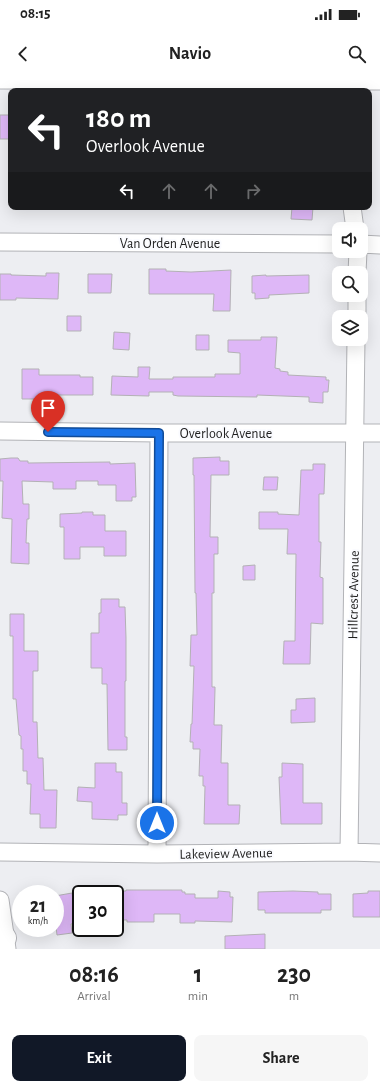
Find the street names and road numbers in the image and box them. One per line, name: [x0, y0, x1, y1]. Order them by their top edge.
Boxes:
street label: Van Orden Avenue: [120, 237, 220, 251]
street label: Overlook Avenue: [180, 427, 272, 441]
street label: Hillcrest Avenue: [346, 550, 362, 640]
street label: Lakeview Avenue: [179, 846, 273, 862]

